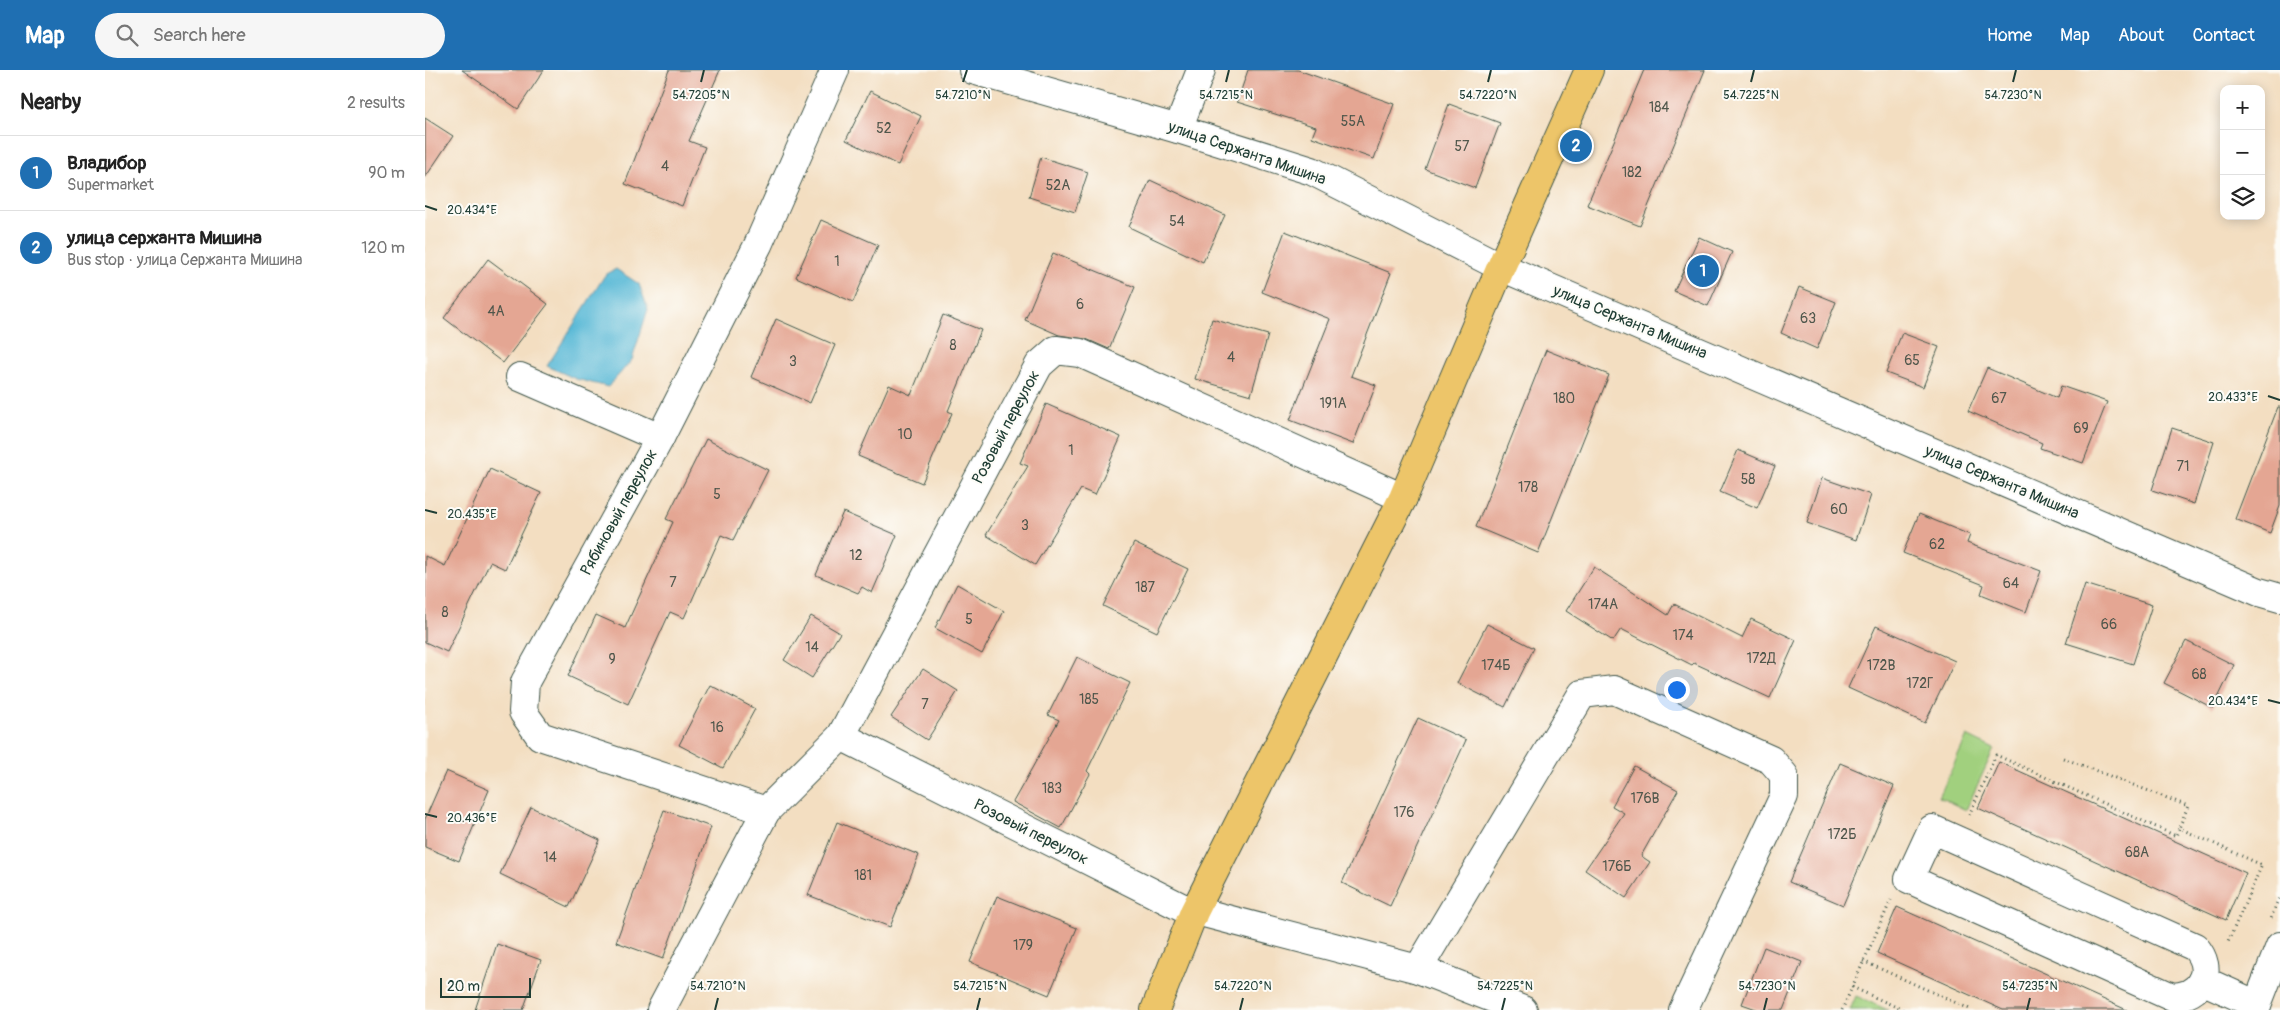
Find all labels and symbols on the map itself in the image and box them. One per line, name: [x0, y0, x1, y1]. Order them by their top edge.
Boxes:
text: 54.7205°N: [672, 88, 730, 103]
text: 54.7210°N: [935, 88, 991, 103]
text: 54.7215°N: [1199, 88, 1253, 103]
text: 54.7220°N: [1459, 88, 1517, 103]
text: 54.7225°N: [1723, 88, 1779, 103]
text: 54.7230°N: [1984, 88, 2042, 103]
house number: 184: [1649, 99, 1669, 116]
house number: 55А: [1341, 113, 1365, 130]
street label: улица Сержанта Мишина: [1164, 116, 1329, 189]
house number: 52: [876, 120, 892, 137]
pin: 2: [1560, 127, 1592, 165]
house number: 57: [1455, 138, 1470, 155]
house number: 4: [661, 158, 669, 175]
house number: 182: [1622, 164, 1642, 181]
house number: 52А: [1046, 177, 1070, 194]
text: 20.434°E: [447, 203, 497, 218]
house number: 54: [1169, 213, 1185, 230]
pin: 1: [1687, 252, 1719, 290]
house number: 1: [834, 253, 840, 270]
street label: улица Сержанта Мишина: [1549, 280, 1710, 364]
house number: 6: [1076, 296, 1084, 313]
house number: 4А: [487, 303, 505, 320]
house number: 63: [1800, 310, 1816, 327]
house number: 8: [949, 337, 957, 354]
house number: 4: [1227, 349, 1235, 366]
house number: 65: [1904, 352, 1920, 369]
house number: 3: [789, 353, 797, 370]
street label: Розовый переулок: [968, 367, 1044, 487]
house number: 180: [1553, 390, 1575, 407]
house number: 67: [1991, 390, 2007, 407]
text: 20.433°E: [2208, 390, 2258, 405]
house number: 191А: [1319, 395, 1347, 412]
house number: 69: [2073, 420, 2089, 437]
house number: 10: [897, 426, 913, 443]
street label: улица Сержанта Мишина: [1921, 440, 2082, 524]
house number: 1: [1068, 442, 1074, 459]
street label: Рябиновый переулок: [576, 445, 662, 579]
house number: 71: [2177, 458, 2189, 475]
house number: 58: [1741, 471, 1755, 488]
house number: 178: [1518, 479, 1538, 496]
house number: 5: [713, 486, 721, 503]
house number: 60: [1830, 501, 1848, 518]
text: 20.435°E: [447, 507, 497, 522]
house number: 3: [1021, 517, 1029, 534]
house number: 62: [1929, 536, 1945, 553]
house number: 12: [849, 547, 863, 564]
house number: 7: [669, 574, 677, 591]
house number: 64: [2003, 575, 2019, 592]
house number: 187: [1135, 579, 1156, 596]
house number: 174А: [1588, 596, 1618, 613]
house number: 8: [441, 604, 449, 621]
house number: 5: [965, 611, 973, 628]
house number: 66: [2101, 616, 2117, 633]
house number: 174: [1673, 627, 1694, 644]
house number: 14: [805, 639, 819, 656]
house number: 172Д: [1746, 650, 1776, 667]
house number: 9: [608, 651, 616, 668]
house number: 174Б: [1481, 657, 1511, 674]
house number: 172В: [1867, 657, 1895, 674]
house number: 68: [2191, 666, 2207, 683]
house number: 172Г: [1906, 675, 1934, 692]
your location: [1664, 677, 1690, 703]
house number: 185: [1079, 691, 1099, 708]
text: 20.434°E: [2208, 694, 2258, 709]
house number: 7: [921, 696, 929, 713]
house number: 16: [710, 719, 724, 736]
house number: 183: [1042, 780, 1062, 797]
house number: 176В: [1631, 790, 1660, 807]
street label: Розовый переулок: [970, 795, 1092, 869]
house number: 176: [1393, 804, 1415, 821]
text: 20.436°E: [447, 811, 497, 826]
house number: 172Б: [1827, 826, 1857, 843]
house number: 68А: [2125, 844, 2149, 861]
house number: 14: [543, 849, 557, 866]
house number: 176Б: [1602, 858, 1632, 875]
house number: 181: [854, 867, 872, 884]
house number: 179: [1013, 937, 1033, 954]
scale bar: [440, 975, 531, 998]
text: 54.7210°N: [690, 979, 746, 994]
text: 54.7215°N: [953, 979, 1007, 994]
text: 54.7220°N: [1214, 979, 1272, 994]
text: 54.7225°N: [1477, 979, 1533, 994]
text: 54.7230°N: [1738, 979, 1796, 994]
text: 54.7235°N: [2002, 979, 2058, 994]

